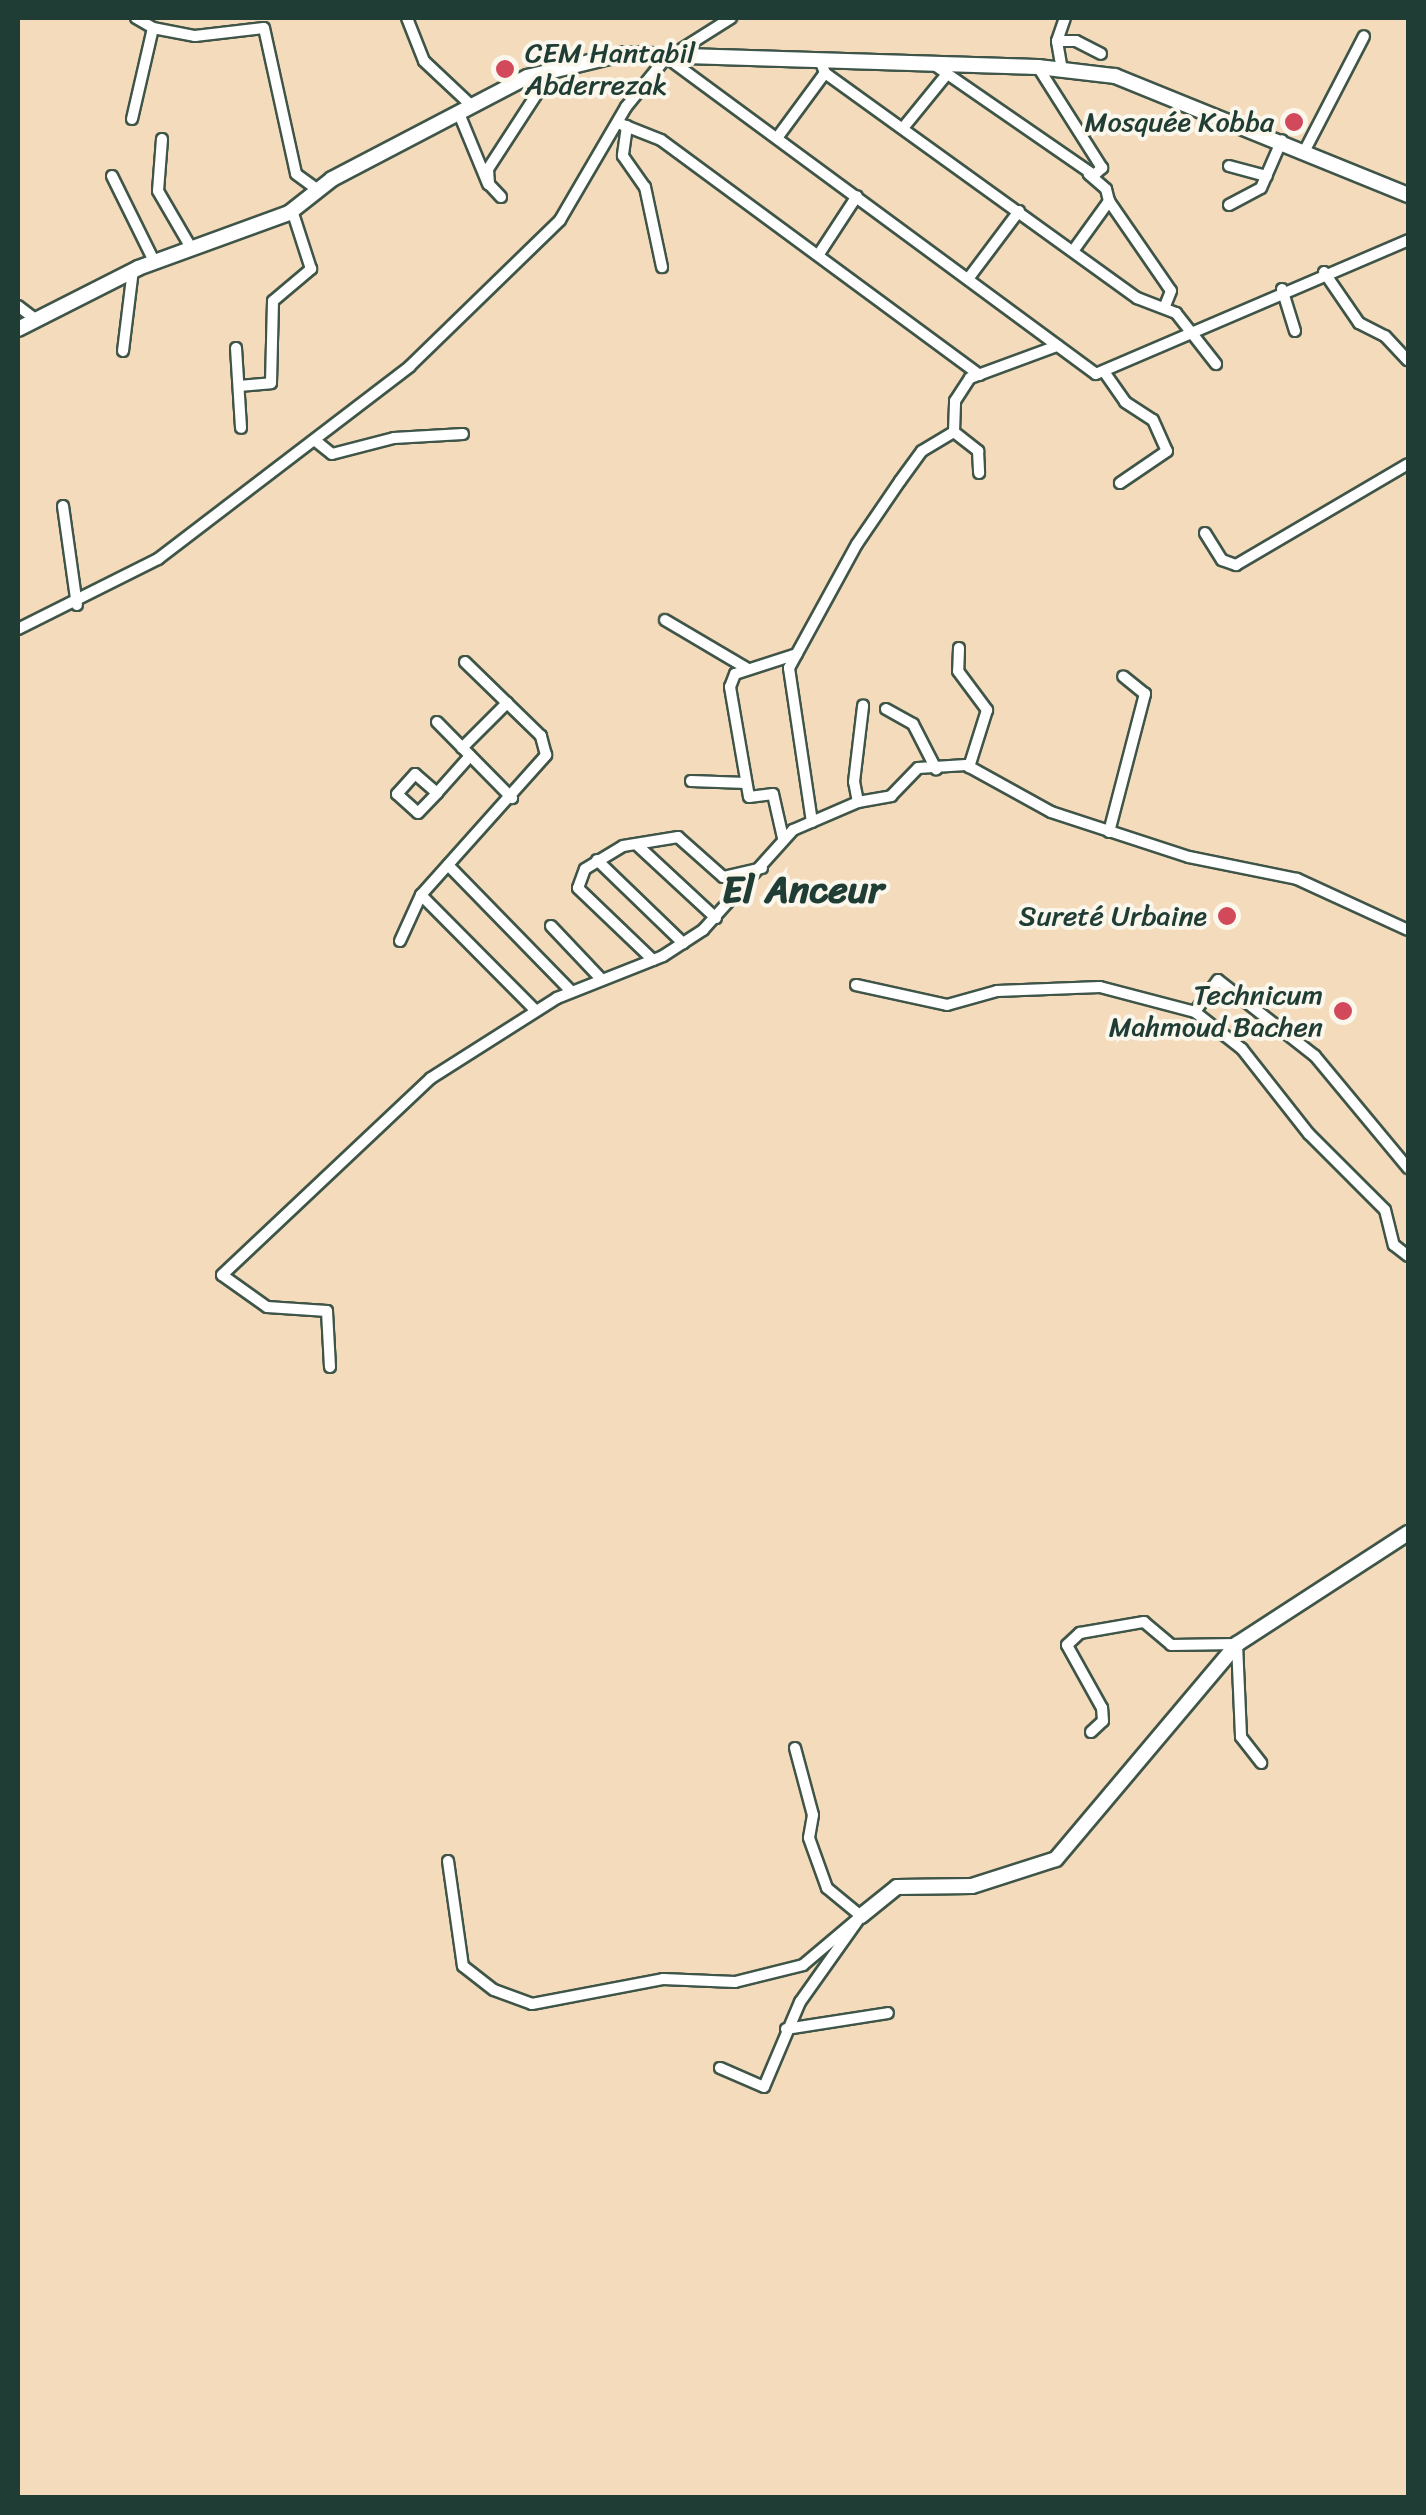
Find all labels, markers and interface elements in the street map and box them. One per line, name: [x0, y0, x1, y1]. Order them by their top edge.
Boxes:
place label: CEM Hantabil Abderrezak: [525, 36, 695, 102]
marker: CEM Hantabil Abderrezak: [494, 58, 516, 80]
place label: Mosquée Kobba: [1085, 105, 1274, 139]
marker: Mosquée Kobba: [1283, 111, 1305, 133]
district label: El Anceur: [722, 867, 884, 913]
place label: Sureté Urbaine: [1019, 899, 1207, 933]
marker: Sureté Urbaine: [1216, 905, 1238, 927]
place label: Technicum Mahmoud Bachen: [1109, 978, 1323, 1044]
marker: Technicum Mahmoud Bachen: [1332, 1000, 1354, 1022]

